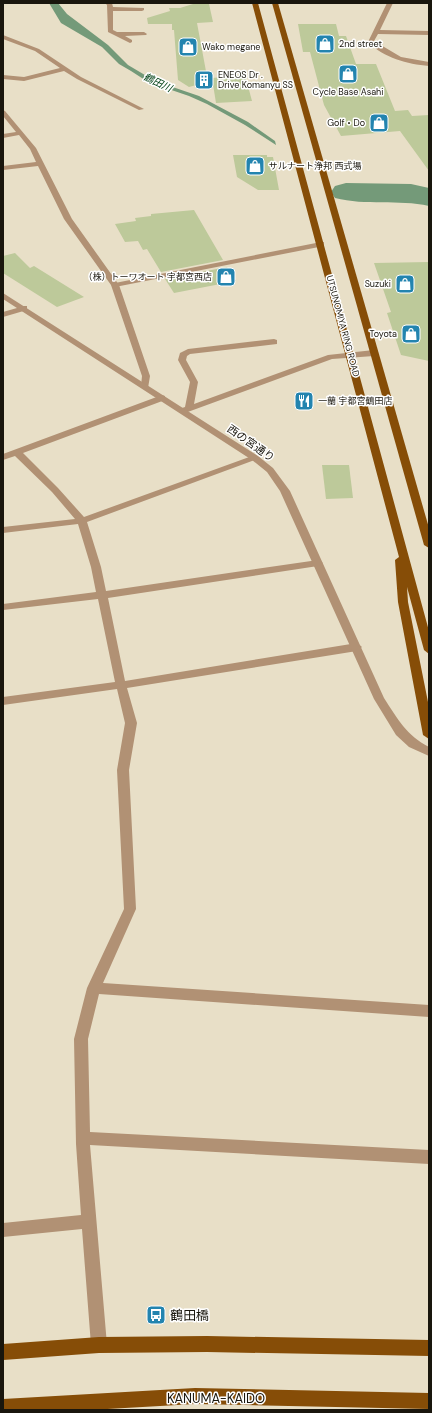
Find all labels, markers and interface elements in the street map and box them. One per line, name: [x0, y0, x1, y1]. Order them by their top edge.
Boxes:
shop icon: 2nd street: [314, 33, 336, 55]
shop icon: Wako megane: [177, 36, 199, 58]
place label: 2nd street: [339, 38, 382, 50]
place label: Wako megane: [202, 41, 260, 53]
shop icon: Cycle Base Asahi: [337, 63, 359, 85]
building icon: ENEOS Dr . Drive Komanyu SS: [193, 69, 215, 91]
place label: ENEOS Dr . Drive Komanyu SS: [218, 69, 293, 91]
water label: 鶴田川: [141, 70, 175, 95]
place label: Cycle Base Asahi: [313, 86, 383, 98]
shop icon: Golf・Do: [368, 112, 390, 134]
place label: Golf・Do: [327, 117, 365, 129]
shop icon: サルナート浄邦 西式場: [244, 155, 266, 177]
place label: サルナート浄邦 西式場: [269, 160, 361, 172]
shop icon: （株）トーワオート 宇都宮西店: [215, 266, 237, 288]
place label: （株）トーワオート 宇都宮西店: [84, 271, 212, 283]
shop icon: Suzuki: [394, 273, 416, 295]
street label: UTSUNOMIYA RING ROAD: [324, 274, 362, 378]
place label: Suzuki: [365, 278, 391, 290]
shop icon: Toyota: [400, 323, 422, 345]
place label: Toyota: [370, 328, 397, 340]
restaurant icon: 一蘭 宇都宮鶴田店: [293, 390, 315, 412]
place label: 一蘭 宇都宮鶴田店: [318, 395, 392, 407]
street label: 西の宮通り: [224, 421, 278, 465]
bus stop icon: 鶴田橋: [145, 1304, 167, 1326]
place label: 鶴田橋: [170, 1307, 209, 1324]
street label: KANUMA-KAIDO: [167, 1390, 265, 1407]

